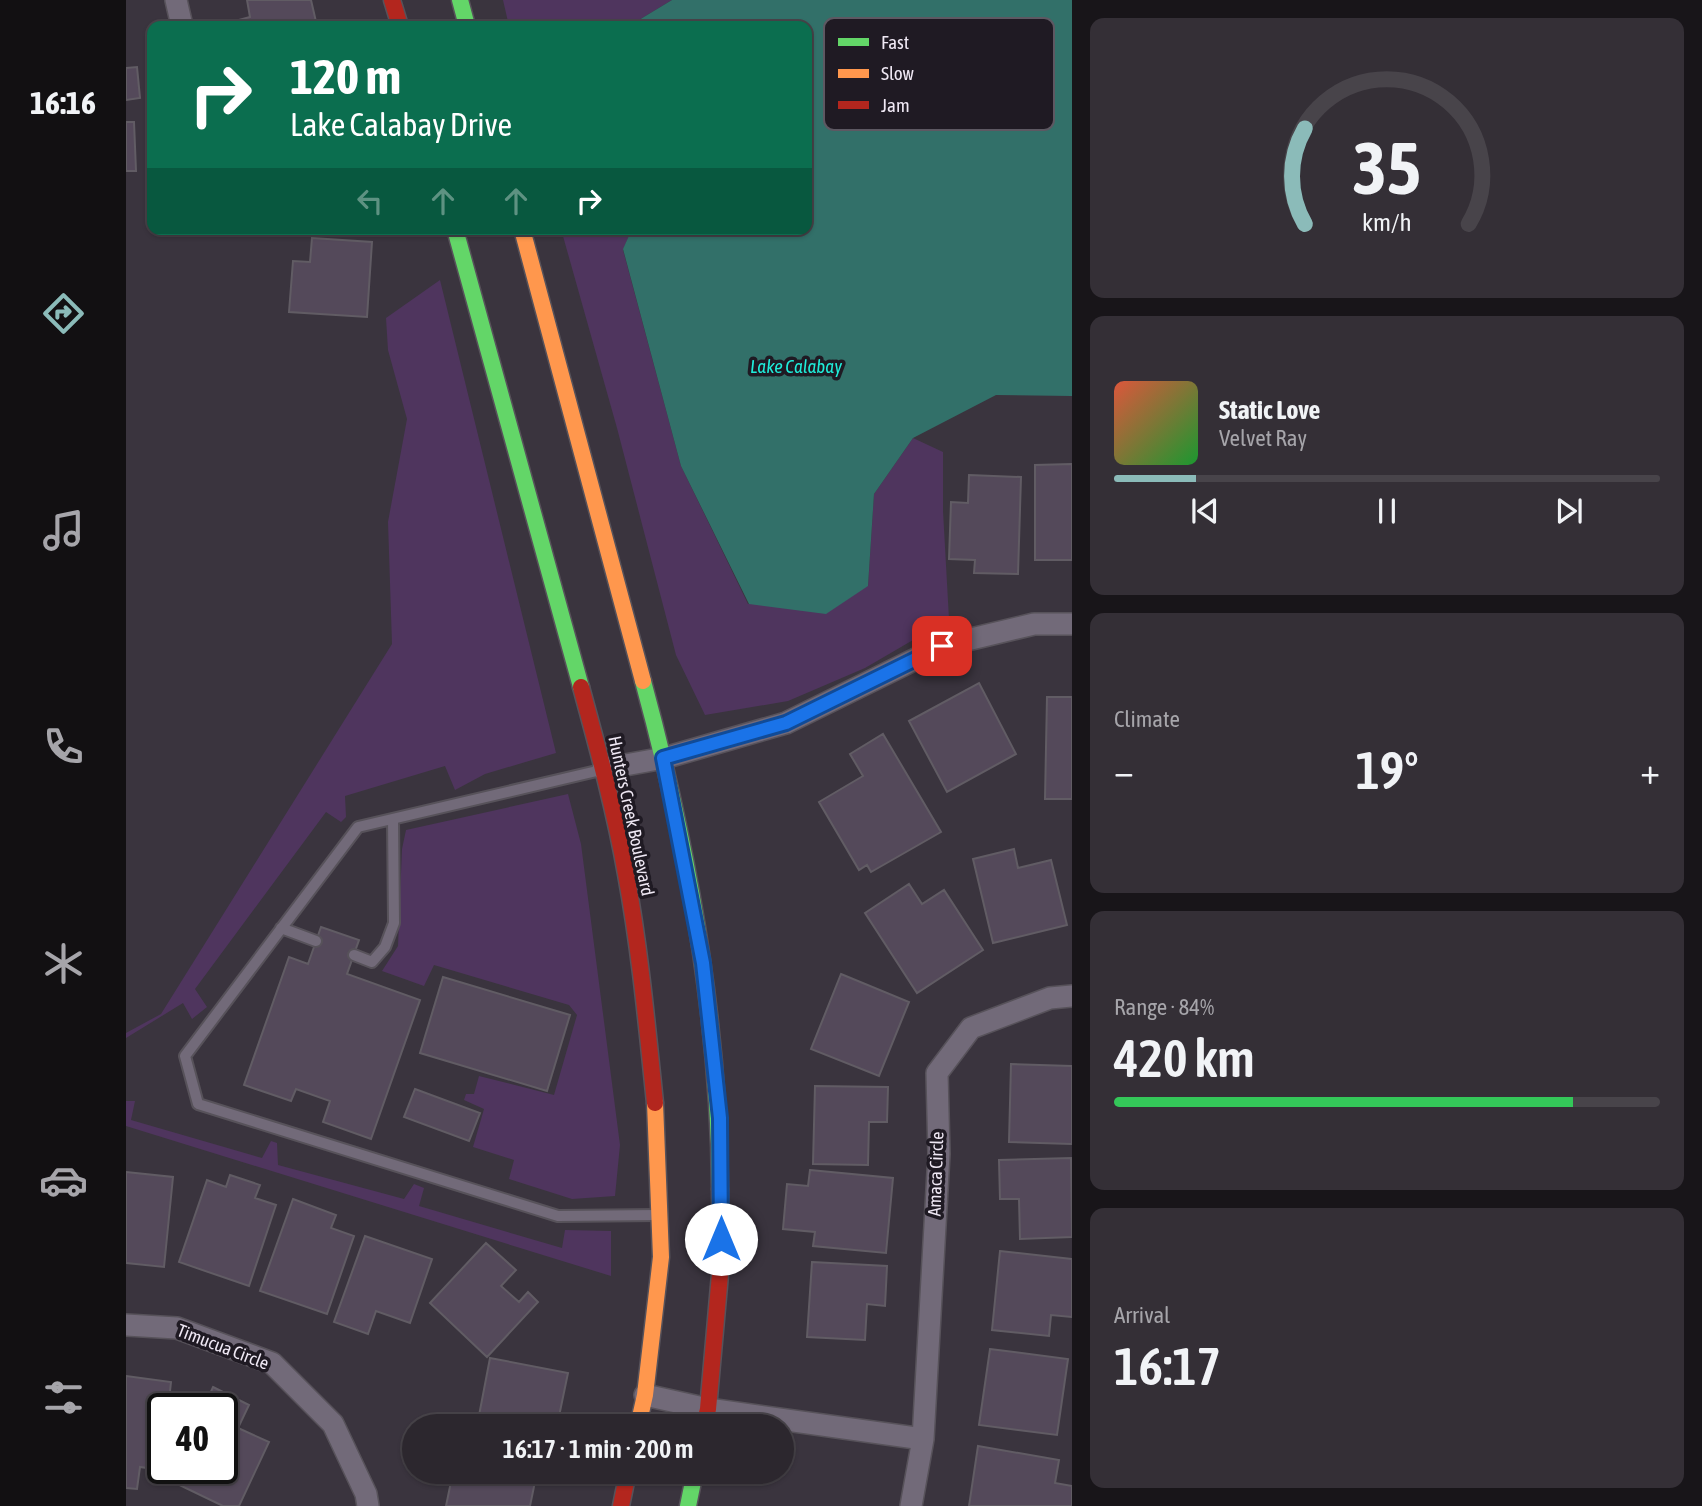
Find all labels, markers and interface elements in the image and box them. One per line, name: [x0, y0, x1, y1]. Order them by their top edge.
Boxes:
legend: [824, 18, 1054, 130]
text: Fast: [881, 31, 909, 53]
text: 120 m: [290, 48, 401, 104]
icon: right: [175, 49, 266, 140]
text: Slow: [881, 62, 915, 84]
text: 16:16: [30, 84, 96, 121]
text: Jam: [881, 94, 910, 116]
text: Lake Calabay Drive: [290, 106, 512, 143]
text: 35: [1353, 126, 1421, 209]
icon: left: [351, 182, 389, 220]
icon: ahead: [424, 182, 462, 220]
icon: ahead: [497, 182, 535, 220]
icon: right: [570, 182, 608, 220]
text: km/h: [1362, 208, 1412, 236]
icon: directions: [39, 289, 88, 338]
water label: Lake Calabay: [750, 355, 842, 377]
text: Static Love: [1219, 395, 1320, 425]
text: Velvet Ray: [1219, 425, 1307, 451]
icon: previous: [1186, 492, 1224, 530]
icon: pause: [1368, 492, 1406, 530]
icon: next: [1550, 492, 1588, 530]
icon: music: [39, 506, 88, 555]
pin: [912, 616, 972, 676]
icon: arrive: [923, 627, 961, 665]
text: Climate: [1114, 706, 1180, 732]
icon: phone: [39, 722, 88, 771]
street label: Hunters Creek Boulevard: [604, 734, 659, 898]
text: 19°: [1355, 740, 1419, 800]
text: −: [1114, 749, 1134, 792]
text: +: [1640, 749, 1660, 792]
icon: climate: [39, 939, 88, 988]
text: Range · 84%: [1114, 994, 1214, 1020]
text: 420 km: [1114, 1028, 1255, 1088]
street label: Amaca Circle: [924, 1131, 947, 1217]
icon: car: [39, 1156, 88, 1205]
position arrow: [684, 1202, 758, 1276]
text: Arrival: [1114, 1302, 1170, 1328]
street label: Timucua Circle: [174, 1319, 272, 1374]
text: 16:17: [1114, 1336, 1221, 1396]
icon: filters: [39, 1373, 88, 1422]
speed limit sign: 40: [147, 1393, 238, 1484]
text: 16:17 · 1 min · 200 m: [503, 1434, 693, 1464]

